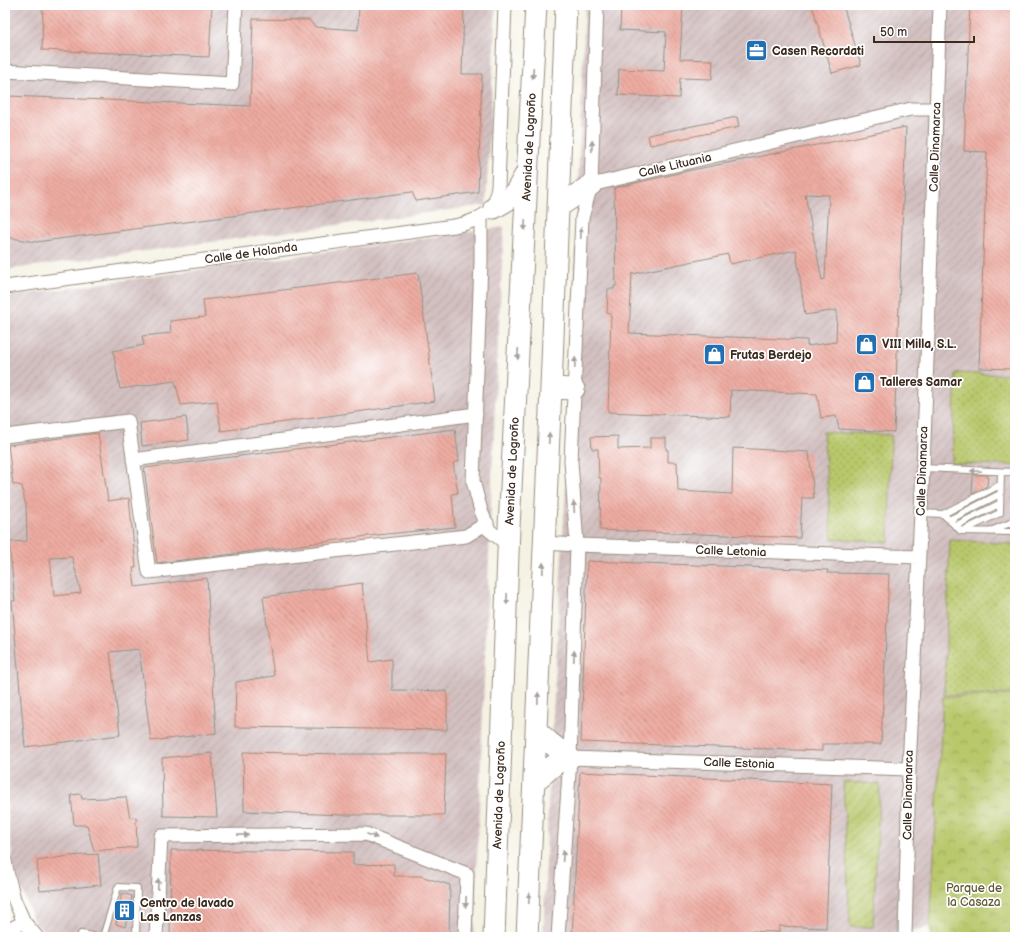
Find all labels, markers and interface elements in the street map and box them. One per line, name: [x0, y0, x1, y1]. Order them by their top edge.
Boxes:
scale bar: [874, 18, 974, 44]
text: 50 m: [880, 25, 907, 40]
office icon: Casen Recordati: [744, 38, 770, 64]
place label: Casen Recordati: [772, 44, 864, 59]
one-way arrow: [530, 66, 537, 79]
street label: Avenida de Logroño: [519, 92, 540, 201]
street label: Calle Dinamarca: [926, 102, 945, 192]
one-way arrow: [589, 139, 595, 152]
street label: Calle Lituania: [637, 150, 713, 181]
one-way arrow: [521, 219, 528, 231]
one-way arrow: [578, 227, 585, 239]
street label: Calle de Holanda: [204, 240, 299, 267]
shop icon: VIII Milla, S.L.: [854, 331, 880, 357]
place label: VIII Milla, S.L.: [882, 337, 957, 352]
shop icon: Frutas Berdejo: [701, 342, 727, 368]
one-way arrow: [515, 348, 521, 361]
place label: Frutas Berdejo: [730, 348, 812, 363]
one-way arrow: [572, 357, 579, 369]
shop icon: Talleres Samar: [852, 369, 878, 395]
place label: Talleres Samar: [880, 375, 962, 390]
street label: Avenida de Logroño: [502, 416, 523, 525]
street label: Calle Dinamarca: [913, 426, 932, 516]
one-way arrow: [545, 432, 552, 444]
one-way arrow: [970, 467, 982, 474]
one-way arrow: [571, 501, 578, 513]
street label: Calle Letonia: [695, 543, 767, 560]
one-way arrow: [540, 561, 546, 574]
one-way arrow: [503, 593, 510, 605]
one-way arrow: [570, 650, 577, 662]
one-way arrow: [534, 692, 541, 704]
street label: Avenida de Logroño: [490, 740, 509, 849]
street label: Calle Dinamarca: [900, 750, 917, 840]
street label: Calle Estonia: [703, 755, 775, 772]
one-way arrow: [237, 832, 250, 838]
one-way arrow: [367, 834, 379, 840]
one-way arrow: [560, 850, 567, 862]
one-way arrow: [155, 878, 162, 890]
park label: Parque de la Casaza: [946, 881, 1002, 910]
one-way arrow: [525, 892, 532, 904]
place label: Centro de lavado Las Lanzas: [140, 896, 234, 925]
one-way arrow: [463, 896, 469, 909]
building icon: Centro de lavado Las Lanzas: [111, 897, 137, 923]

